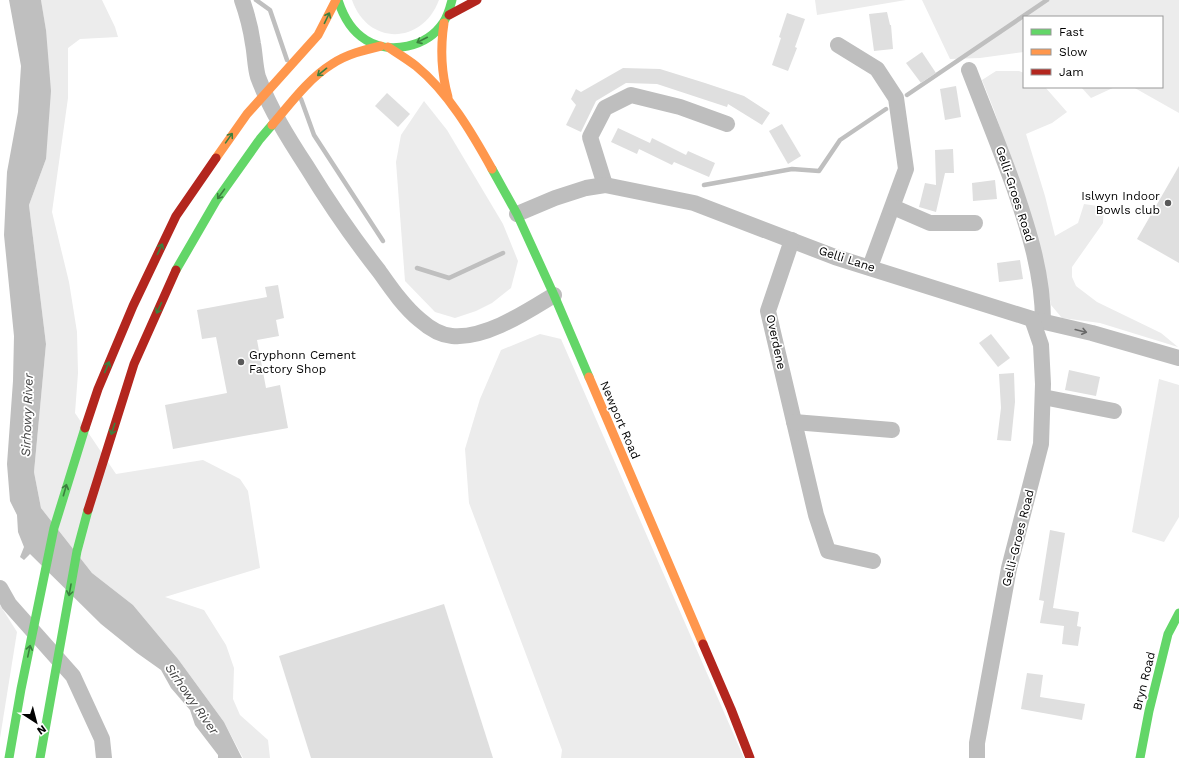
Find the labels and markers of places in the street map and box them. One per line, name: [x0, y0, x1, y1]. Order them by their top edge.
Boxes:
place label: Islwyn Indoor Bowls club: [1081, 189, 1160, 217]
marker: Islwyn Indoor Bowls club: [1163, 198, 1173, 208]
place label: Gryphonn Cement Factory Shop: [249, 348, 356, 376]
marker: Gryphonn Cement Factory Shop: [236, 357, 246, 367]

